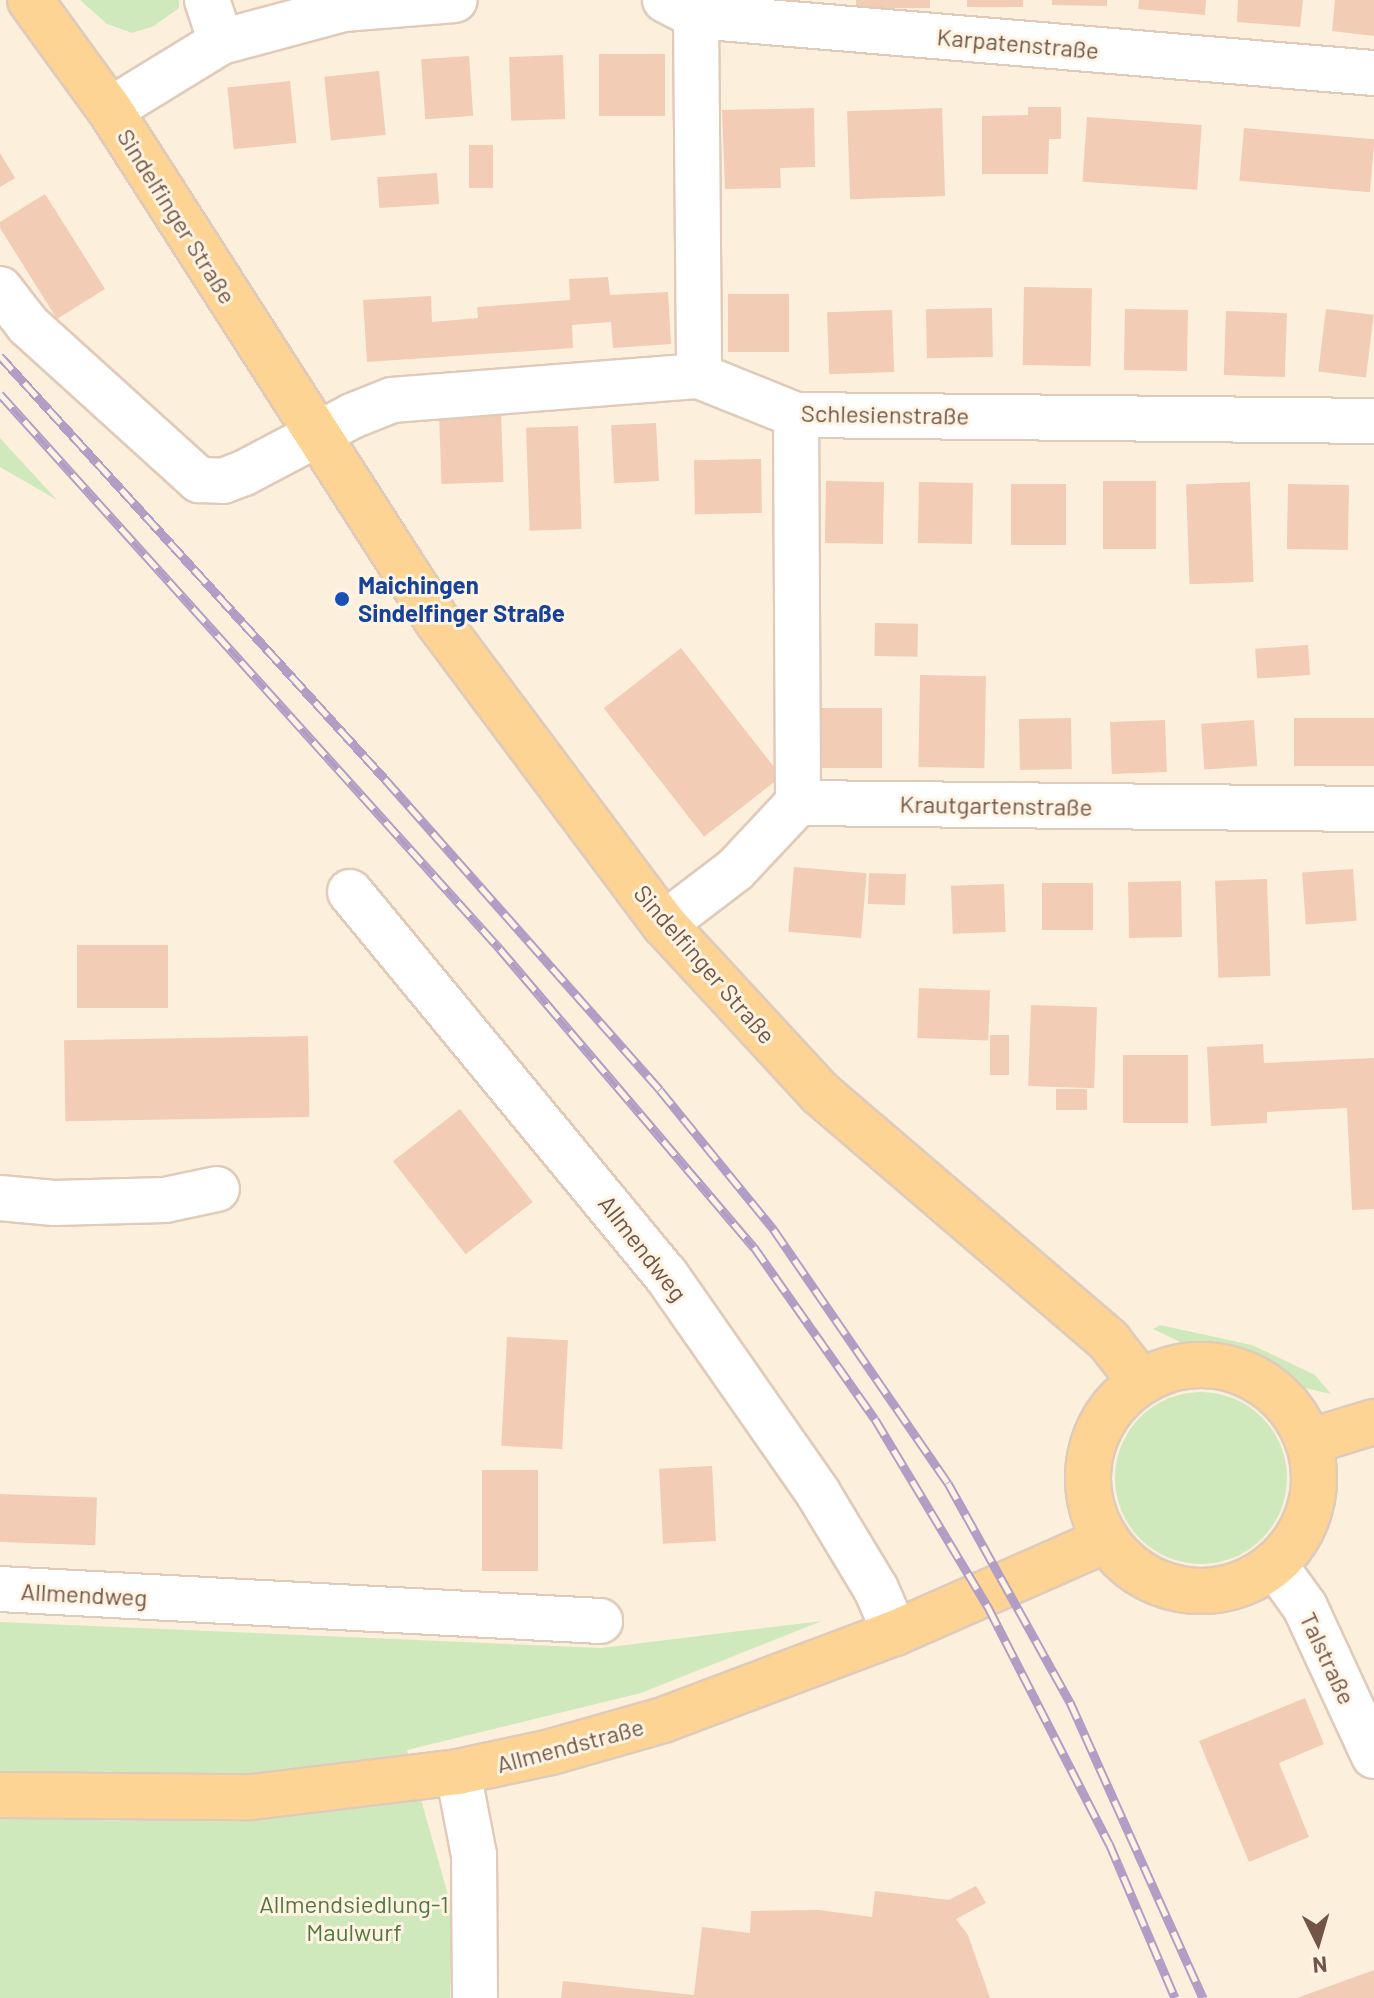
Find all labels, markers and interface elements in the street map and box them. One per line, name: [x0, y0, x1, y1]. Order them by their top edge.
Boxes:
street label: Karpatenstraße: [936, 22, 1100, 64]
street label: Sindelfinger Straße: [112, 123, 242, 309]
street label: Schlesienstraße: [801, 398, 969, 430]
place label: Maichingen Sindelfinger Straße: [358, 571, 565, 627]
marker: Maichingen Sindelfinger Straße: [333, 590, 351, 608]
street label: Krautgartenstraße: [899, 789, 1093, 821]
street label: Sindelfinger Straße: [628, 879, 782, 1049]
street label: Allmendweg: [593, 1189, 693, 1307]
street label: Allmendweg: [20, 1576, 148, 1612]
street label: Talstraße: [1294, 1607, 1362, 1709]
street label: Allmendstraße: [493, 1712, 647, 1778]
park label: Allmendsiedlung-1 Maulwurf: [259, 1890, 449, 1946]
north arrow: [1278, 1902, 1358, 1982]
text: N: [1312, 1952, 1329, 1979]

